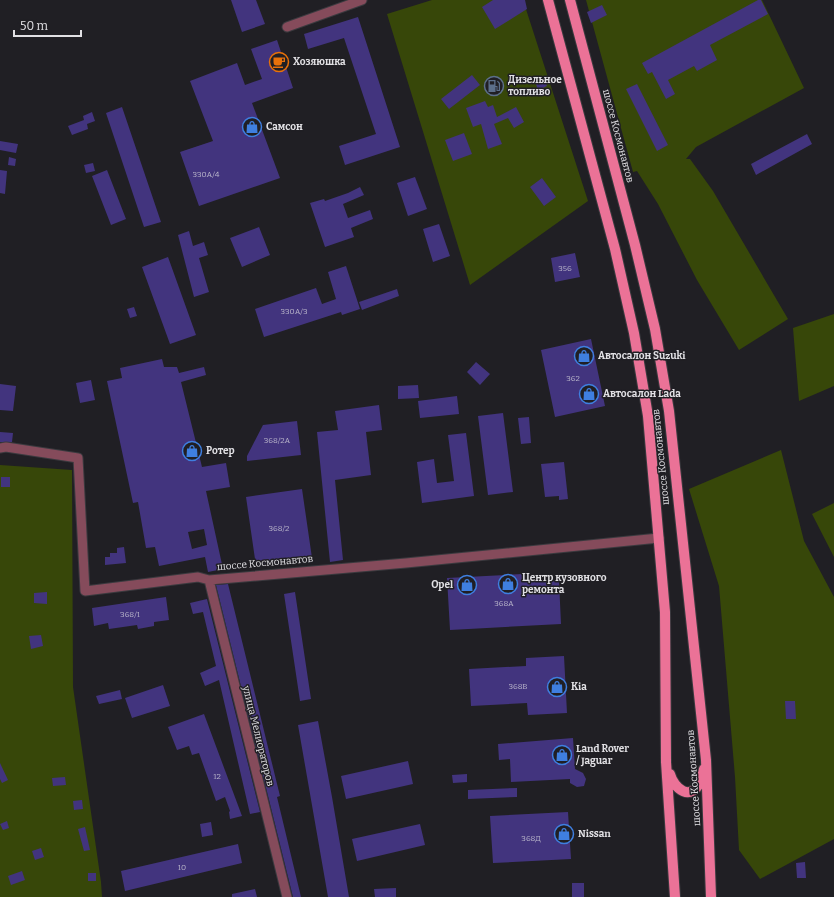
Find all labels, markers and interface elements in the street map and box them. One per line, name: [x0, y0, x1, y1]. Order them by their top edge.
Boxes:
scale bar: [14, 12, 81, 38]
text: 50 m: [20, 19, 49, 33]
cafe icon: Хозяюшка: [268, 51, 290, 73]
place label: Хозяюшка: [293, 56, 346, 68]
place label: Дизельное топливо: [508, 74, 562, 98]
fuel station icon: Дизельное топливо: [483, 75, 505, 97]
street label: шоссе Космонавтов: [600, 88, 636, 184]
shop icon: Самсон: [241, 116, 263, 138]
place label: Самсон: [266, 121, 303, 133]
house number: 330А/4: [192, 170, 220, 179]
house number: 356: [558, 264, 572, 273]
house number: 330А/3: [281, 307, 308, 316]
shop icon: Автосалон Suzuki: [573, 345, 595, 367]
place label: Автосалон Suzuki: [598, 350, 686, 362]
house number: 362: [566, 374, 580, 383]
shop icon: Автосалон Lada: [578, 383, 600, 405]
place label: Автосалон Lada: [603, 388, 681, 400]
street label: шоссе Космонавтов: [650, 408, 672, 506]
house number: 368/2А: [264, 436, 291, 445]
shop icon: Ротер: [181, 440, 203, 462]
place label: Ротер: [206, 445, 235, 457]
house number: 368/2: [269, 524, 289, 533]
street label: шоссе Космонавтов: [216, 553, 314, 573]
place label: Центр кузовного ремонта: [522, 572, 607, 596]
shop icon: Центр кузовного ремонта: [497, 573, 519, 595]
shop icon: Opel: [456, 574, 478, 596]
place label: Opel: [431, 579, 453, 591]
house number: 368А: [494, 599, 514, 608]
house number: 368/1: [120, 610, 141, 619]
shop icon: Kia: [546, 676, 568, 698]
place label: Kia: [571, 681, 587, 693]
house number: 368В: [509, 682, 528, 691]
street label: улица Мелиораторов: [239, 684, 276, 788]
street label: шоссе Космонавтов: [685, 729, 703, 826]
place label: Land Rover / Jaguar: [575, 743, 629, 767]
shop icon: Land Rover / Jaguar: [551, 744, 573, 766]
house number: 12: [213, 772, 221, 781]
shop icon: Nissan: [553, 823, 575, 845]
place label: Nissan: [578, 828, 611, 840]
house number: 368Д: [521, 834, 541, 843]
house number: 10: [178, 863, 186, 872]

